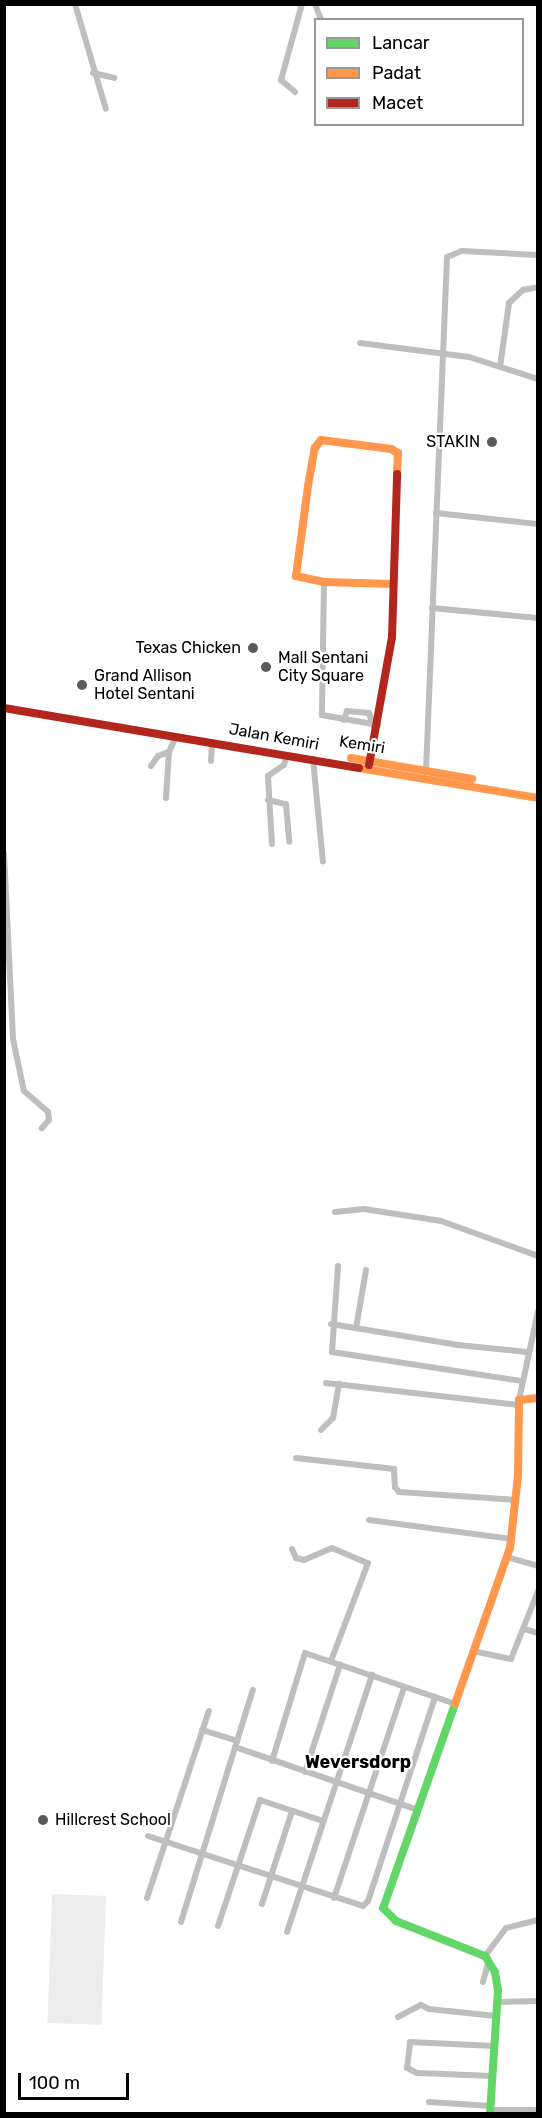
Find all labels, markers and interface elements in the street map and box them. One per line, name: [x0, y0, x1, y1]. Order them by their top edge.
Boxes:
legend: [314, 18, 524, 126]
text: Lancar: [372, 32, 430, 54]
text: Padat: [372, 62, 421, 84]
text: Macet: [372, 92, 423, 114]
place label: STAKIN: [426, 432, 480, 452]
marker: STAKIN: [485, 435, 499, 449]
place label: Texas Chicken: [135, 638, 241, 658]
marker: Texas Chicken: [246, 641, 260, 655]
place label: Mall Sentani City Square: [278, 648, 368, 686]
marker: Mall Sentani City Square: [259, 660, 273, 674]
place label: Grand Allison Hotel Sentani: [94, 666, 195, 704]
marker: Grand Allison Hotel Sentani: [75, 678, 89, 692]
street label: Jalan Kemiri: [227, 720, 321, 754]
street label: Kemiri: [338, 732, 386, 758]
district label: Weversdorp: [305, 1751, 411, 1773]
place label: Hillcrest School: [55, 1810, 171, 1830]
marker: Hillcrest School: [36, 1813, 50, 1827]
scale bar: [21, 2061, 132, 2099]
text: 100 m: [29, 2072, 80, 2094]

